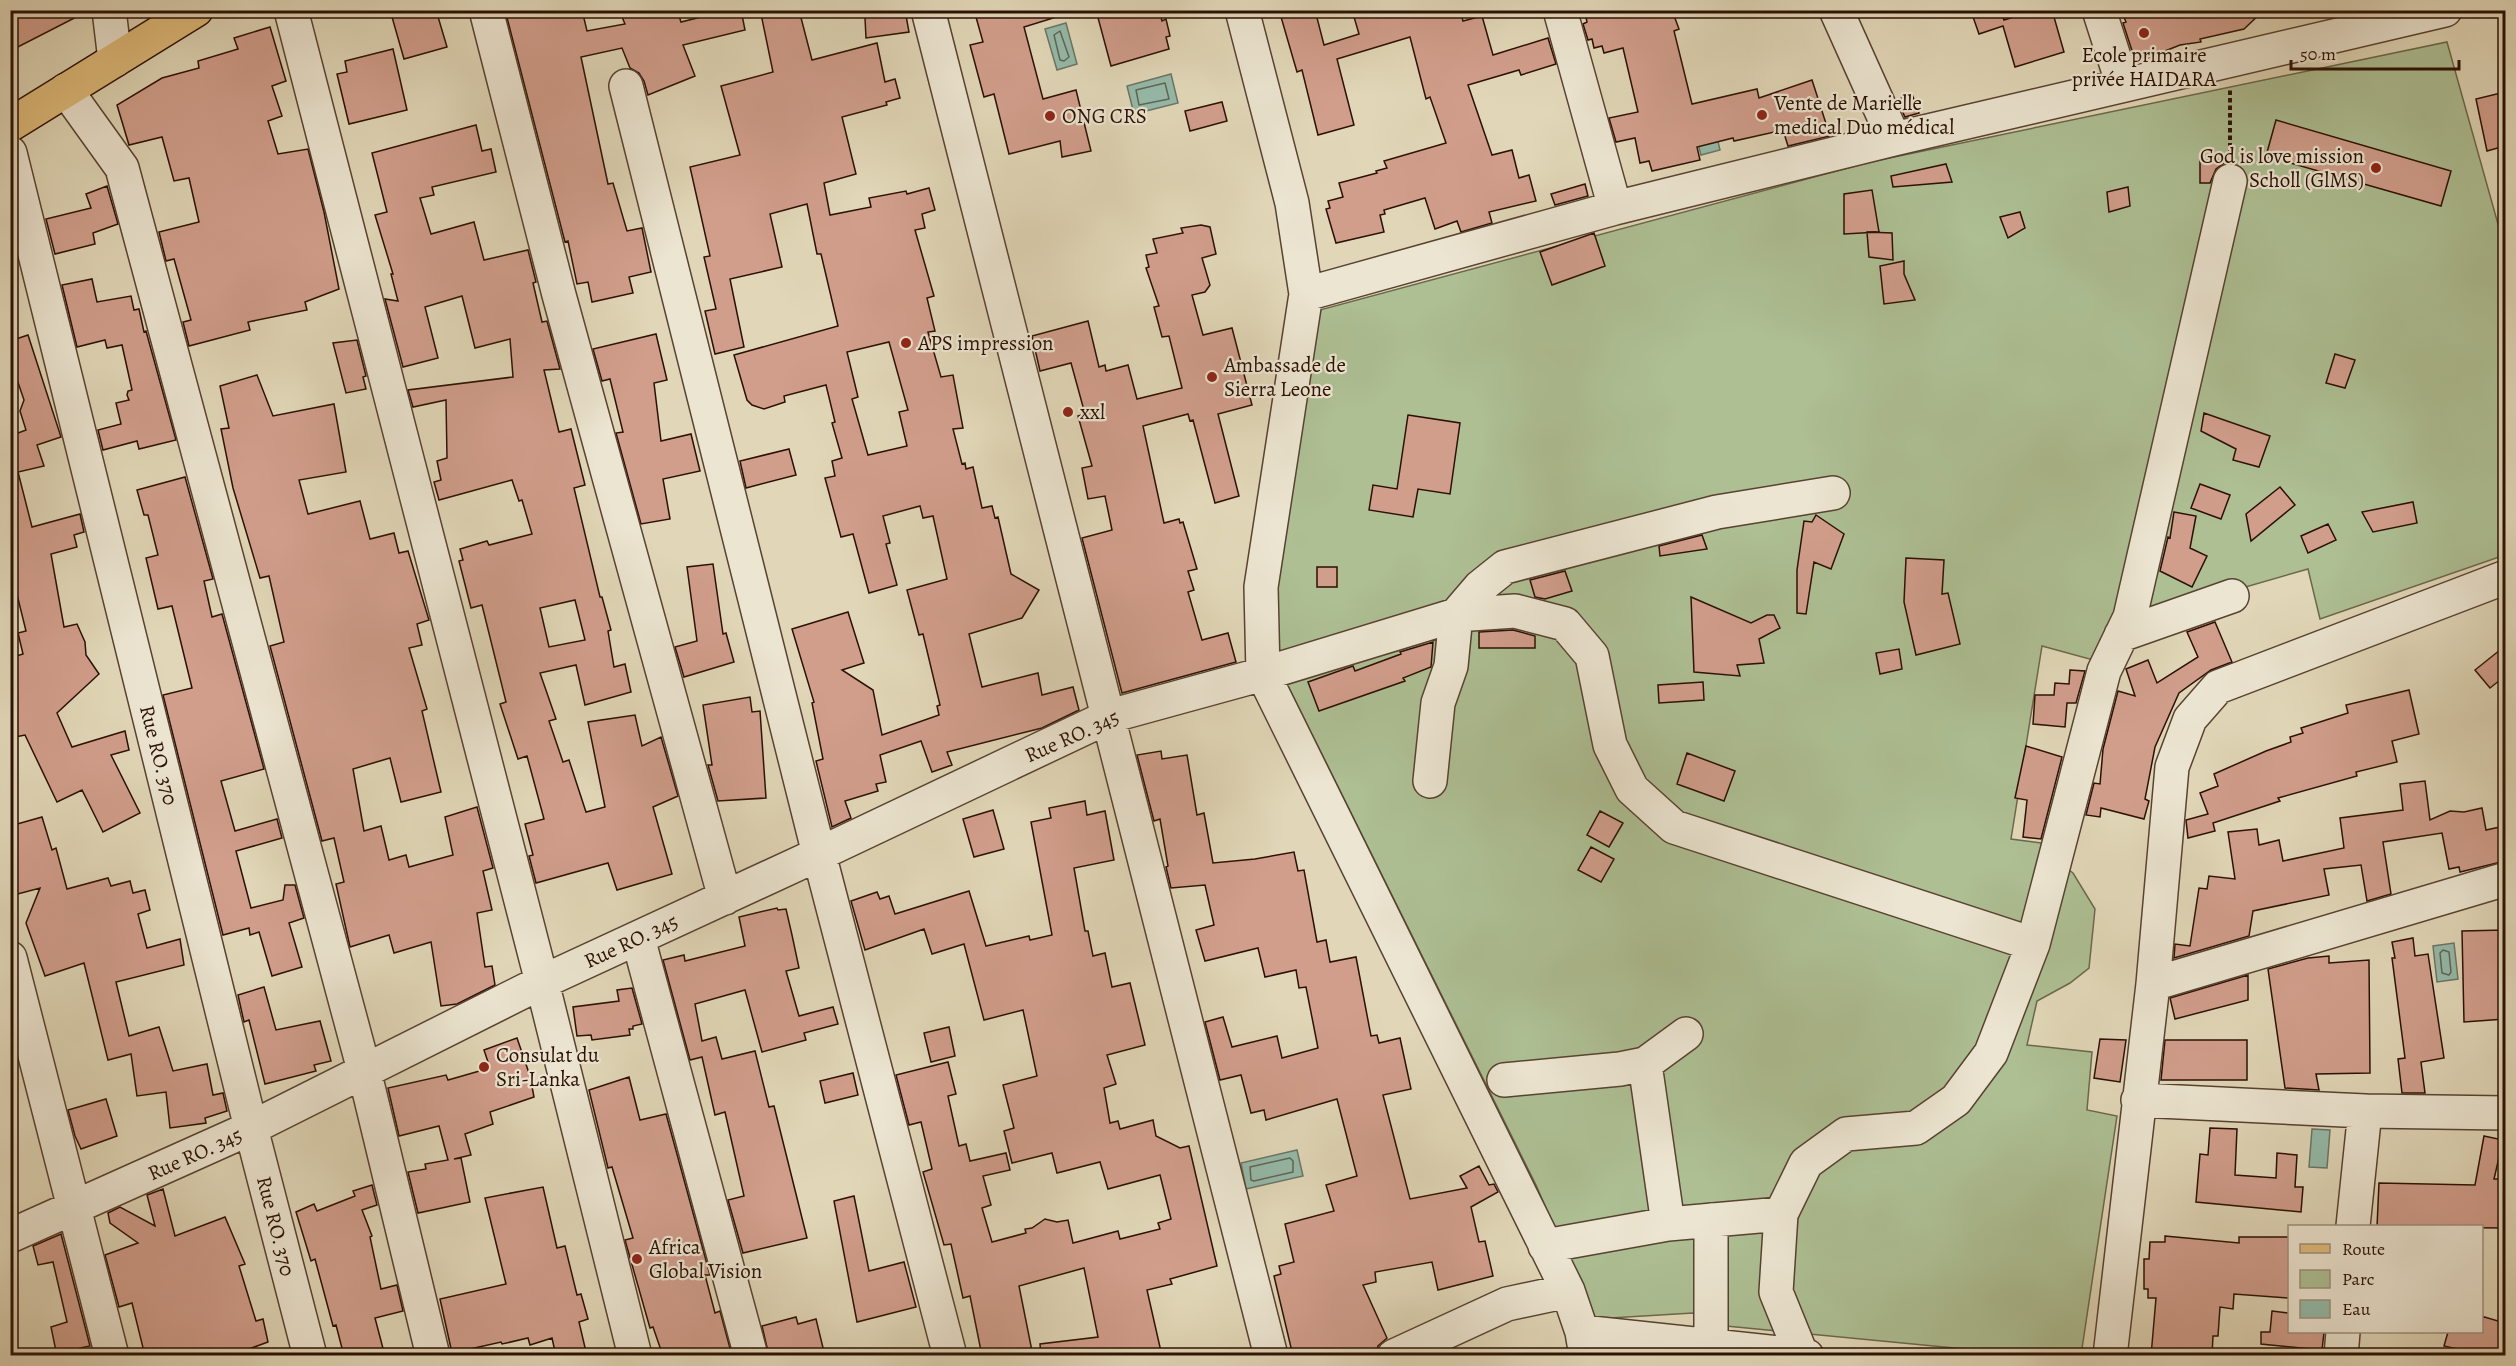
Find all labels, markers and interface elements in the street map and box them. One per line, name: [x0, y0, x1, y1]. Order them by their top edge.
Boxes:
marker: Ecole primaire privée HAIDARA: [2137, 26, 2151, 40]
scale bar: [2291, 33, 2459, 71]
place label: Ecole primaire privée HAIDARA: [2072, 41, 2217, 93]
text: 50 m: [2300, 42, 2336, 66]
place label: Vente de Marielle medical Duo médical: [1773, 89, 1954, 141]
place label: ONG CRS: [1062, 102, 1147, 130]
marker: Vente de Marielle medical Duo médical: [1755, 108, 1769, 122]
marker: ONG CRS: [1043, 109, 1057, 123]
place label: God is love mission Scholl (GlMS): [2200, 142, 2364, 194]
marker: God is love mission Scholl (GlMS): [2369, 161, 2383, 175]
place label: APS impression: [917, 329, 1054, 357]
marker: APS impression: [899, 336, 913, 350]
place label: Ambassade de Sierra Leone: [1223, 351, 1346, 403]
marker: Ambassade de Sierra Leone: [1205, 370, 1219, 384]
place label: xxl: [1080, 398, 1105, 426]
marker: xxl: [1061, 405, 1075, 419]
street label: Rue RO. 370: [133, 702, 185, 808]
street label: Rue RO. 345: [1020, 703, 1124, 769]
street label: Rue RO. 345: [579, 907, 683, 975]
place label: Consulat du Sri-Lanka: [496, 1041, 600, 1093]
marker: Consulat du Sri-Lanka: [477, 1060, 491, 1074]
street label: Rue RO. 345: [143, 1121, 247, 1187]
street label: Rue RO. 370: [250, 1173, 302, 1279]
legend: [2288, 1225, 2483, 1333]
place label: Africa Global Vision: [648, 1233, 762, 1285]
text: Route: [2342, 1237, 2385, 1261]
marker: Africa Global Vision: [630, 1252, 644, 1266]
text: Parc: [2342, 1267, 2374, 1291]
text: Eau: [2342, 1297, 2371, 1321]

